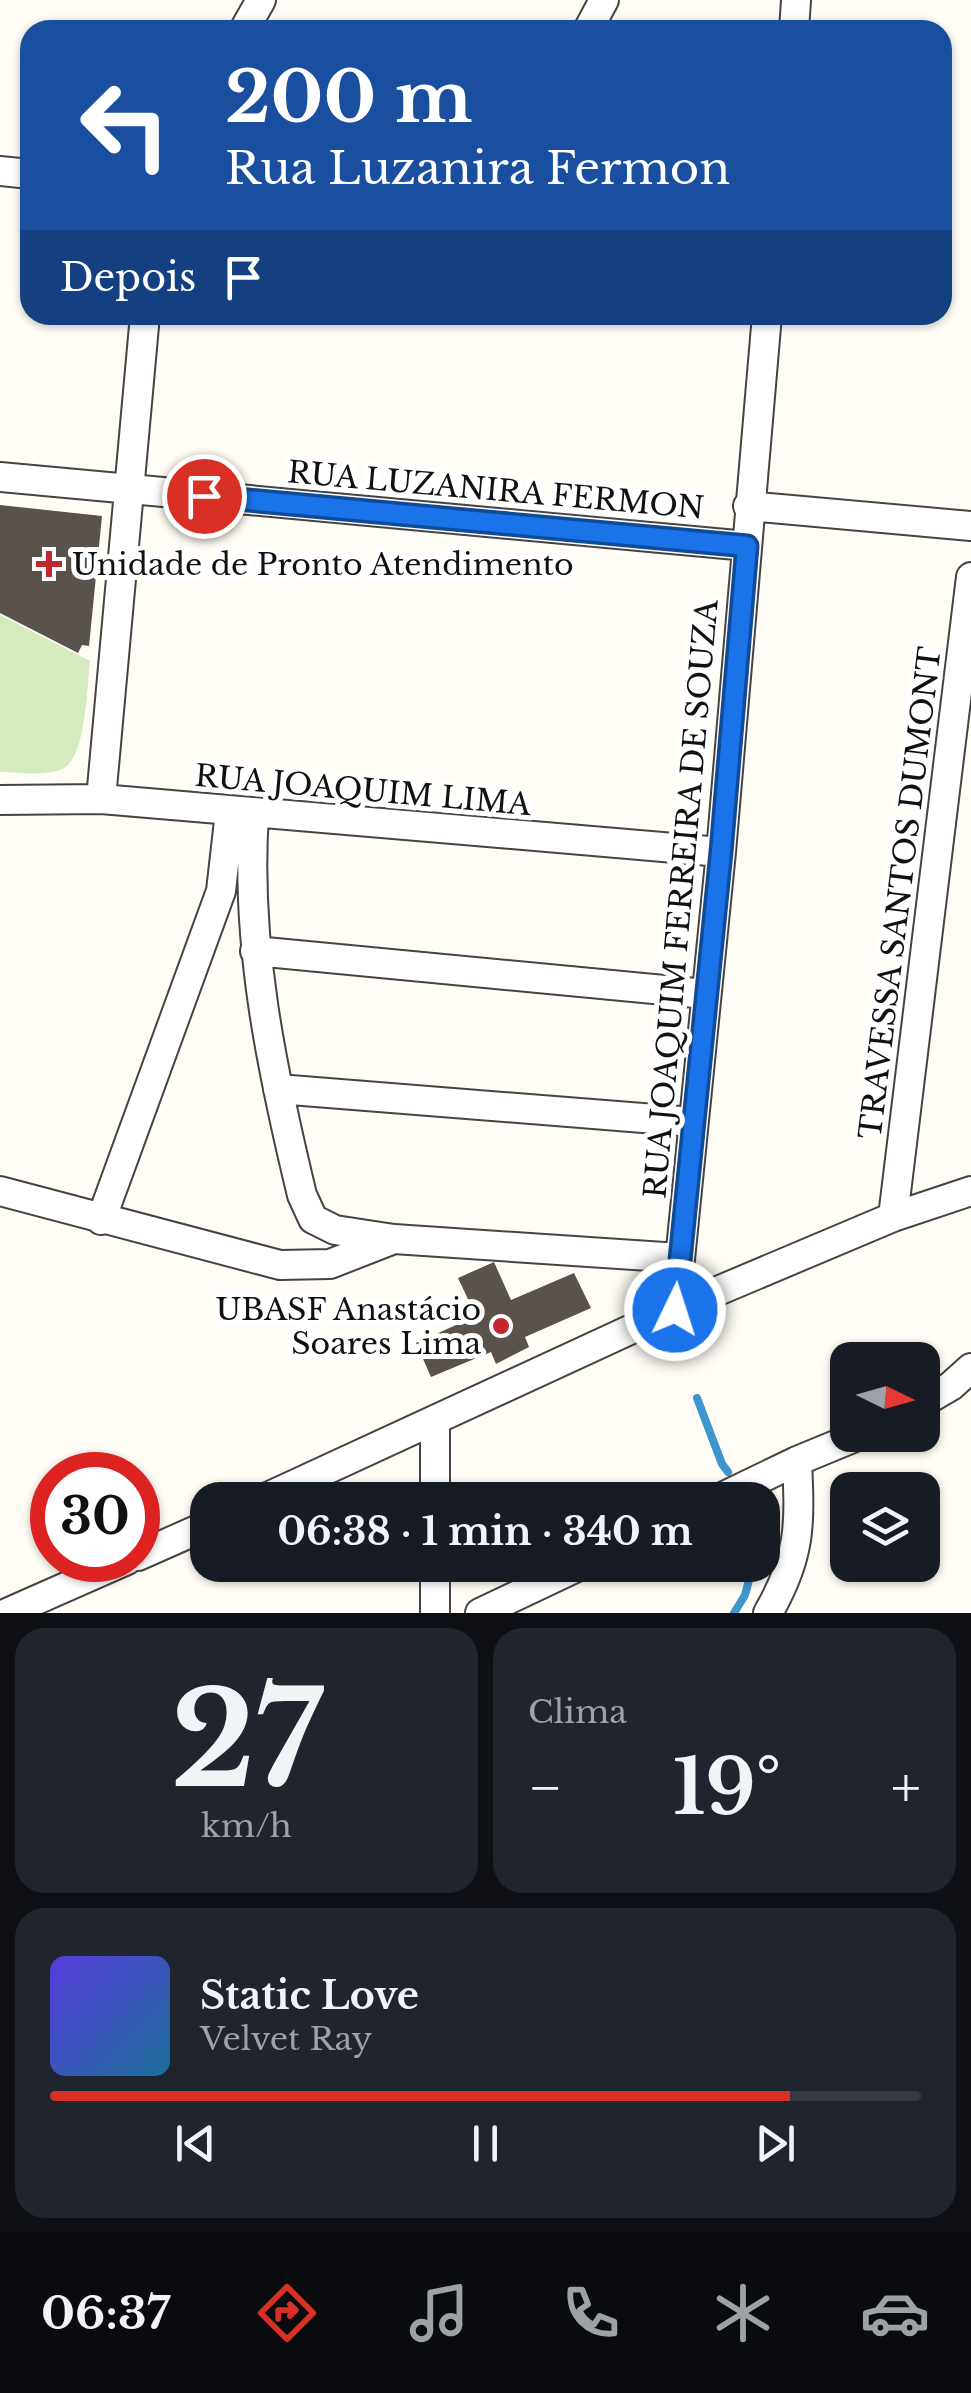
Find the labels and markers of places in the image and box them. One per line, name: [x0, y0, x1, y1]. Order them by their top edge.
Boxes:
pin: [162, 454, 247, 539]
place label: Unidade de Pronto Atendimento: [72, 546, 574, 583]
marker: Unidade de Pronto Atendimento: [36, 551, 62, 577]
place label: UBASF Anastácio Soares Lima: [215, 1291, 481, 1362]
marker: UBASF Anastácio Soares Lima: [490, 1315, 512, 1337]

